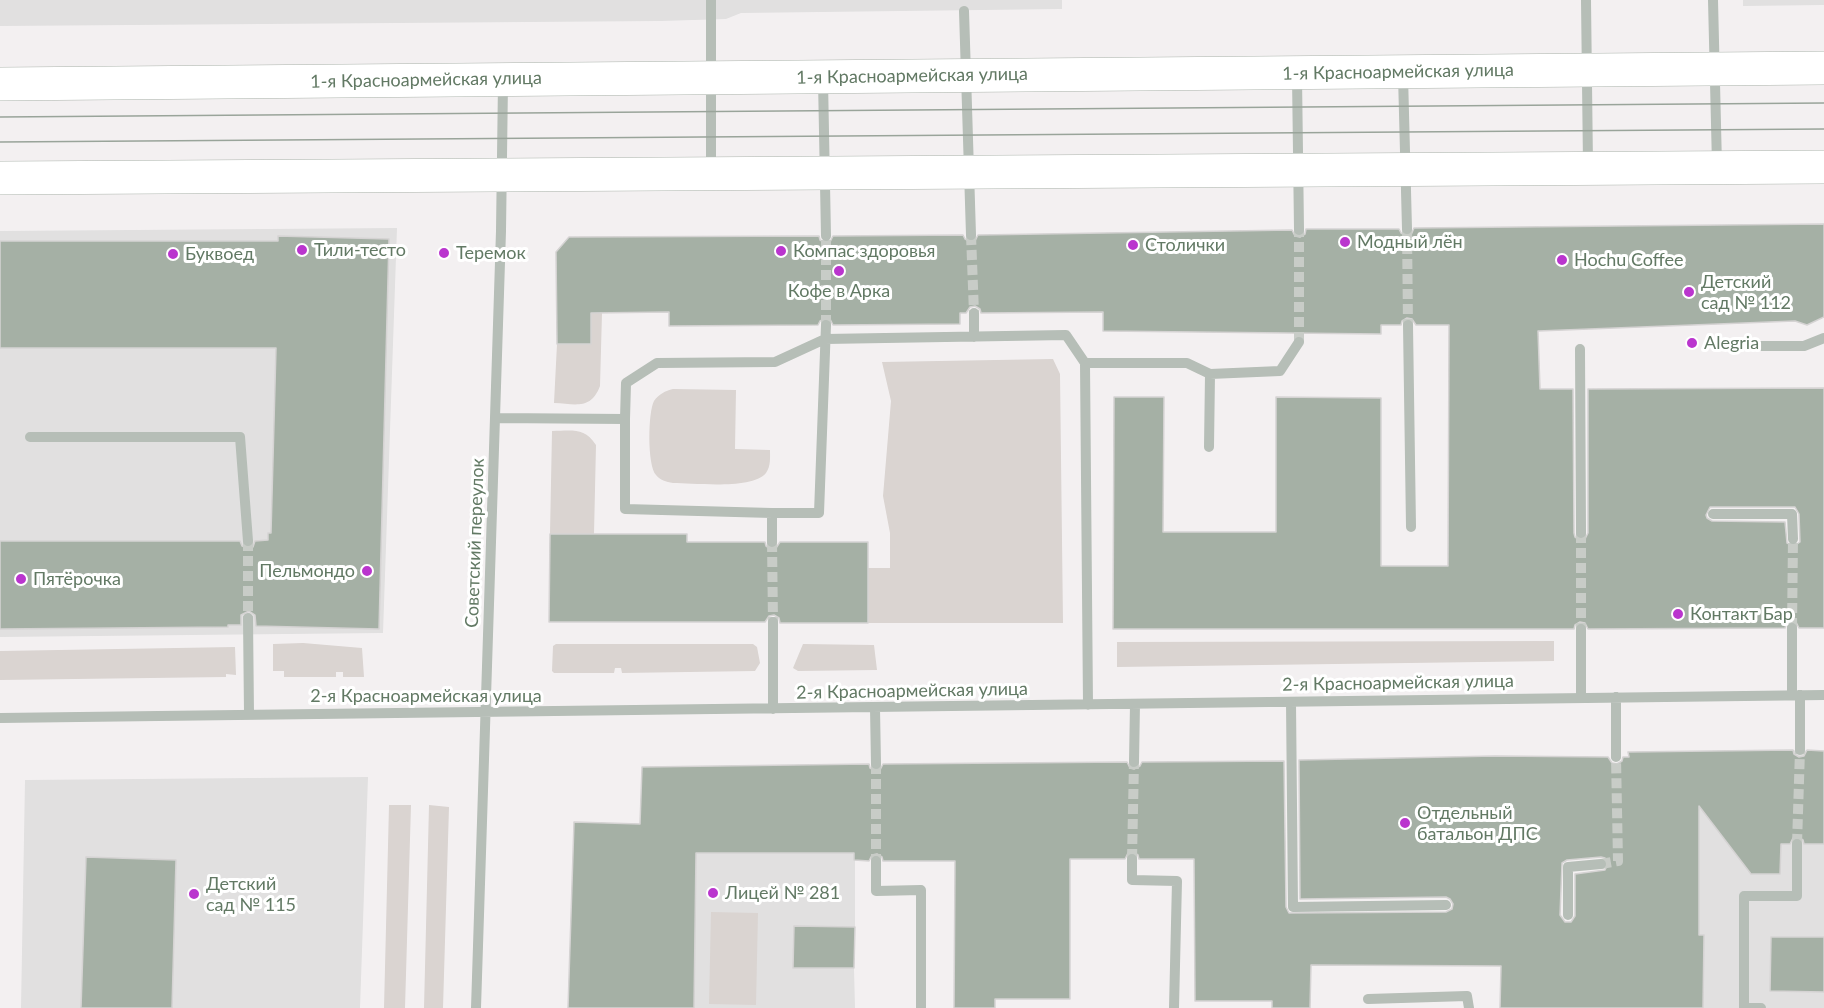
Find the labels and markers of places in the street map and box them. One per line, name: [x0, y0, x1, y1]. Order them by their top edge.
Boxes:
place label: Модный лён: [1357, 231, 1463, 253]
place label: Столички: [1145, 234, 1225, 256]
marker: Модный лён: [1338, 235, 1352, 249]
marker: Столички: [1126, 238, 1140, 252]
place label: Тили-тесто: [314, 239, 406, 261]
place label: Компас здоровья: [793, 240, 935, 262]
place label: Теремок: [456, 242, 526, 264]
place label: Буквоед: [185, 243, 254, 265]
marker: Тили-тесто: [295, 243, 309, 257]
marker: Компас здоровья: [774, 244, 788, 258]
marker: Теремок: [437, 246, 451, 260]
marker: Буквоед: [166, 247, 180, 261]
place label: Hochu Coffee: [1574, 249, 1683, 271]
marker: Hochu Coffee: [1555, 253, 1569, 267]
marker: Кофе в Арка: [832, 264, 846, 278]
place label: Детский сад № 112: [1701, 271, 1791, 314]
place label: Кофе в Арка: [788, 280, 890, 302]
marker: Детский сад № 112: [1682, 285, 1696, 299]
place label: Alegria: [1704, 332, 1759, 354]
marker: Alegria: [1685, 336, 1699, 350]
place label: Пельмондо: [259, 560, 355, 582]
marker: Пельмондо: [360, 564, 374, 578]
place label: Пятёрочка: [33, 568, 121, 590]
marker: Пятёрочка: [14, 572, 28, 586]
place label: Контакт Бар: [1690, 603, 1793, 625]
marker: Контакт Бар: [1671, 607, 1685, 621]
place label: Отдельный батальон ДПС: [1417, 802, 1538, 844]
marker: Отдельный батальон ДПС: [1398, 816, 1412, 830]
place label: Детский сад № 115: [206, 873, 296, 916]
place label: Лицей № 281: [725, 882, 840, 904]
marker: Лицей № 281: [706, 886, 720, 900]
marker: Детский сад № 115: [187, 887, 201, 901]

